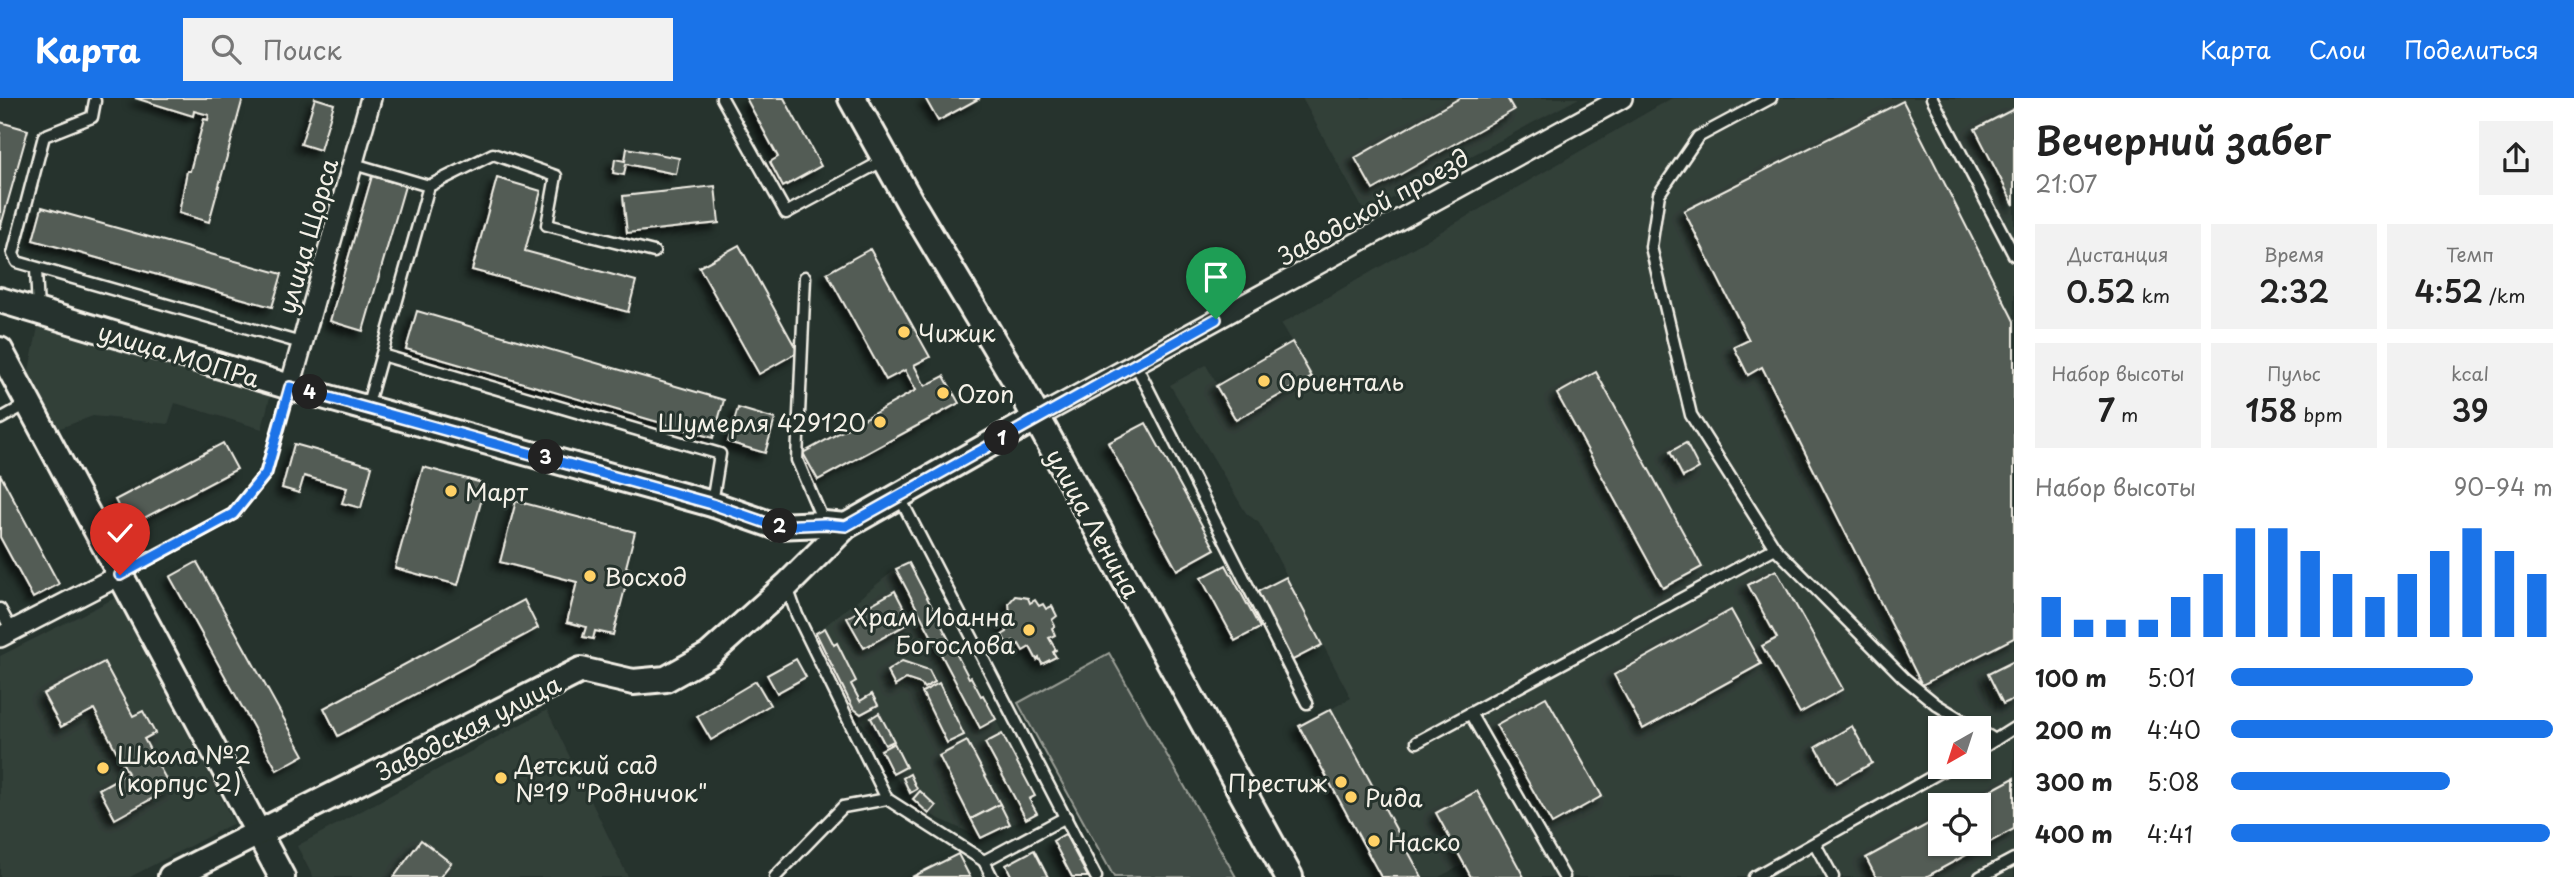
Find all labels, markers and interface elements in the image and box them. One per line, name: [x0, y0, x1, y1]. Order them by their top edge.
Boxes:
search box: [183, 18, 673, 81]
text: Карта: [35, 24, 141, 74]
icon: search: [207, 30, 245, 68]
text: Поиск: [263, 30, 342, 69]
text: Карта: [2200, 31, 2271, 67]
text: Слои: [2309, 31, 2366, 67]
text: Поделиться: [2404, 31, 2539, 67]
text: Вечерний забег: [2035, 111, 2331, 168]
button: share: [2479, 121, 2553, 195]
street label: Заводской проезд: [1271, 139, 1475, 273]
street label: улица Щорса: [268, 154, 346, 318]
text: 21:07: [2035, 166, 2097, 201]
text: Дистанция: [2068, 240, 2168, 268]
text: Время: [2264, 240, 2324, 268]
text: Темп: [2446, 240, 2494, 268]
pin: [1186, 247, 1246, 319]
icon: arrive: [1197, 258, 1235, 296]
text: 0.52: [2066, 268, 2135, 313]
text: 2:32: [2259, 268, 2329, 313]
text: 4:52: [2415, 268, 2483, 313]
text: km: [2135, 281, 2170, 309]
text: /km: [2483, 281, 2525, 309]
street label: улица МОПРа: [94, 312, 264, 396]
place label: Чижик: [918, 314, 996, 350]
marker: Чижик: [896, 324, 912, 340]
text: Набор высоты: [2051, 359, 2185, 387]
text: Пульс: [2267, 359, 2321, 387]
text: kcal: [2451, 359, 2489, 387]
place label: Ориенталь: [1278, 363, 1404, 399]
marker: Ориенталь: [1256, 373, 1272, 389]
pin: 4: [292, 374, 328, 410]
place label: Ozon: [957, 375, 1014, 411]
text: 4: [303, 377, 316, 405]
marker: Ozon: [935, 385, 951, 401]
text: 7: [2098, 387, 2115, 432]
text: 158: [2245, 387, 2297, 432]
text: 39: [2452, 387, 2488, 432]
text: m: [2115, 400, 2138, 428]
text: bpm: [2297, 400, 2343, 428]
place label: Шумерля 429120: [658, 404, 866, 440]
marker: Шумерля 429120: [872, 414, 888, 430]
pin: 1: [984, 420, 1020, 456]
text: 1: [997, 423, 1006, 451]
pin: 3: [528, 440, 564, 474]
street label: улица Ленина: [1038, 441, 1150, 605]
text: 3: [539, 442, 552, 470]
text: Набор высоты: [2035, 469, 2196, 504]
text: 90–94 m: [2454, 469, 2553, 504]
place label: Март: [465, 473, 528, 509]
marker: Март: [443, 483, 459, 499]
pin: [90, 503, 150, 575]
pin: 2: [762, 508, 798, 544]
text: 2: [773, 511, 786, 539]
icon: check: [101, 514, 139, 552]
place label: Восход: [604, 558, 687, 594]
marker: Восход: [582, 568, 598, 584]
place label: Храм Иоанна Богослова: [853, 598, 1015, 662]
marker: Храм Иоанна Богослова: [1021, 622, 1037, 638]
text: 100 m: [2035, 660, 2107, 695]
text: 5:01: [2147, 660, 2195, 695]
street label: Заводская улица: [369, 665, 567, 789]
text: 200 m: [2035, 712, 2112, 747]
text: 4:40: [2147, 712, 2201, 747]
north arrow: [1928, 716, 1992, 779]
map controls: [1928, 716, 1991, 856]
place label: Школа №2 (корпус 2): [117, 736, 251, 800]
place label: Детский сад №19 "Родничок": [514, 746, 708, 810]
marker: Школа №2 (корпус 2): [95, 760, 111, 776]
place label: Престиж: [1228, 764, 1328, 800]
text: 300 m: [2035, 764, 2113, 799]
text: 5:08: [2147, 764, 2200, 799]
marker: Детский сад №19 "Родничок": [493, 770, 509, 786]
marker: Престиж: [1333, 774, 1349, 790]
place label: Рида: [1365, 779, 1423, 815]
marker: Рида: [1343, 789, 1359, 805]
button: locate: [1928, 793, 1991, 856]
text: 400 m: [2035, 816, 2113, 851]
text: 4:41: [2147, 816, 2193, 851]
place label: Наско: [1388, 823, 1461, 859]
marker: Наско: [1366, 833, 1382, 849]

